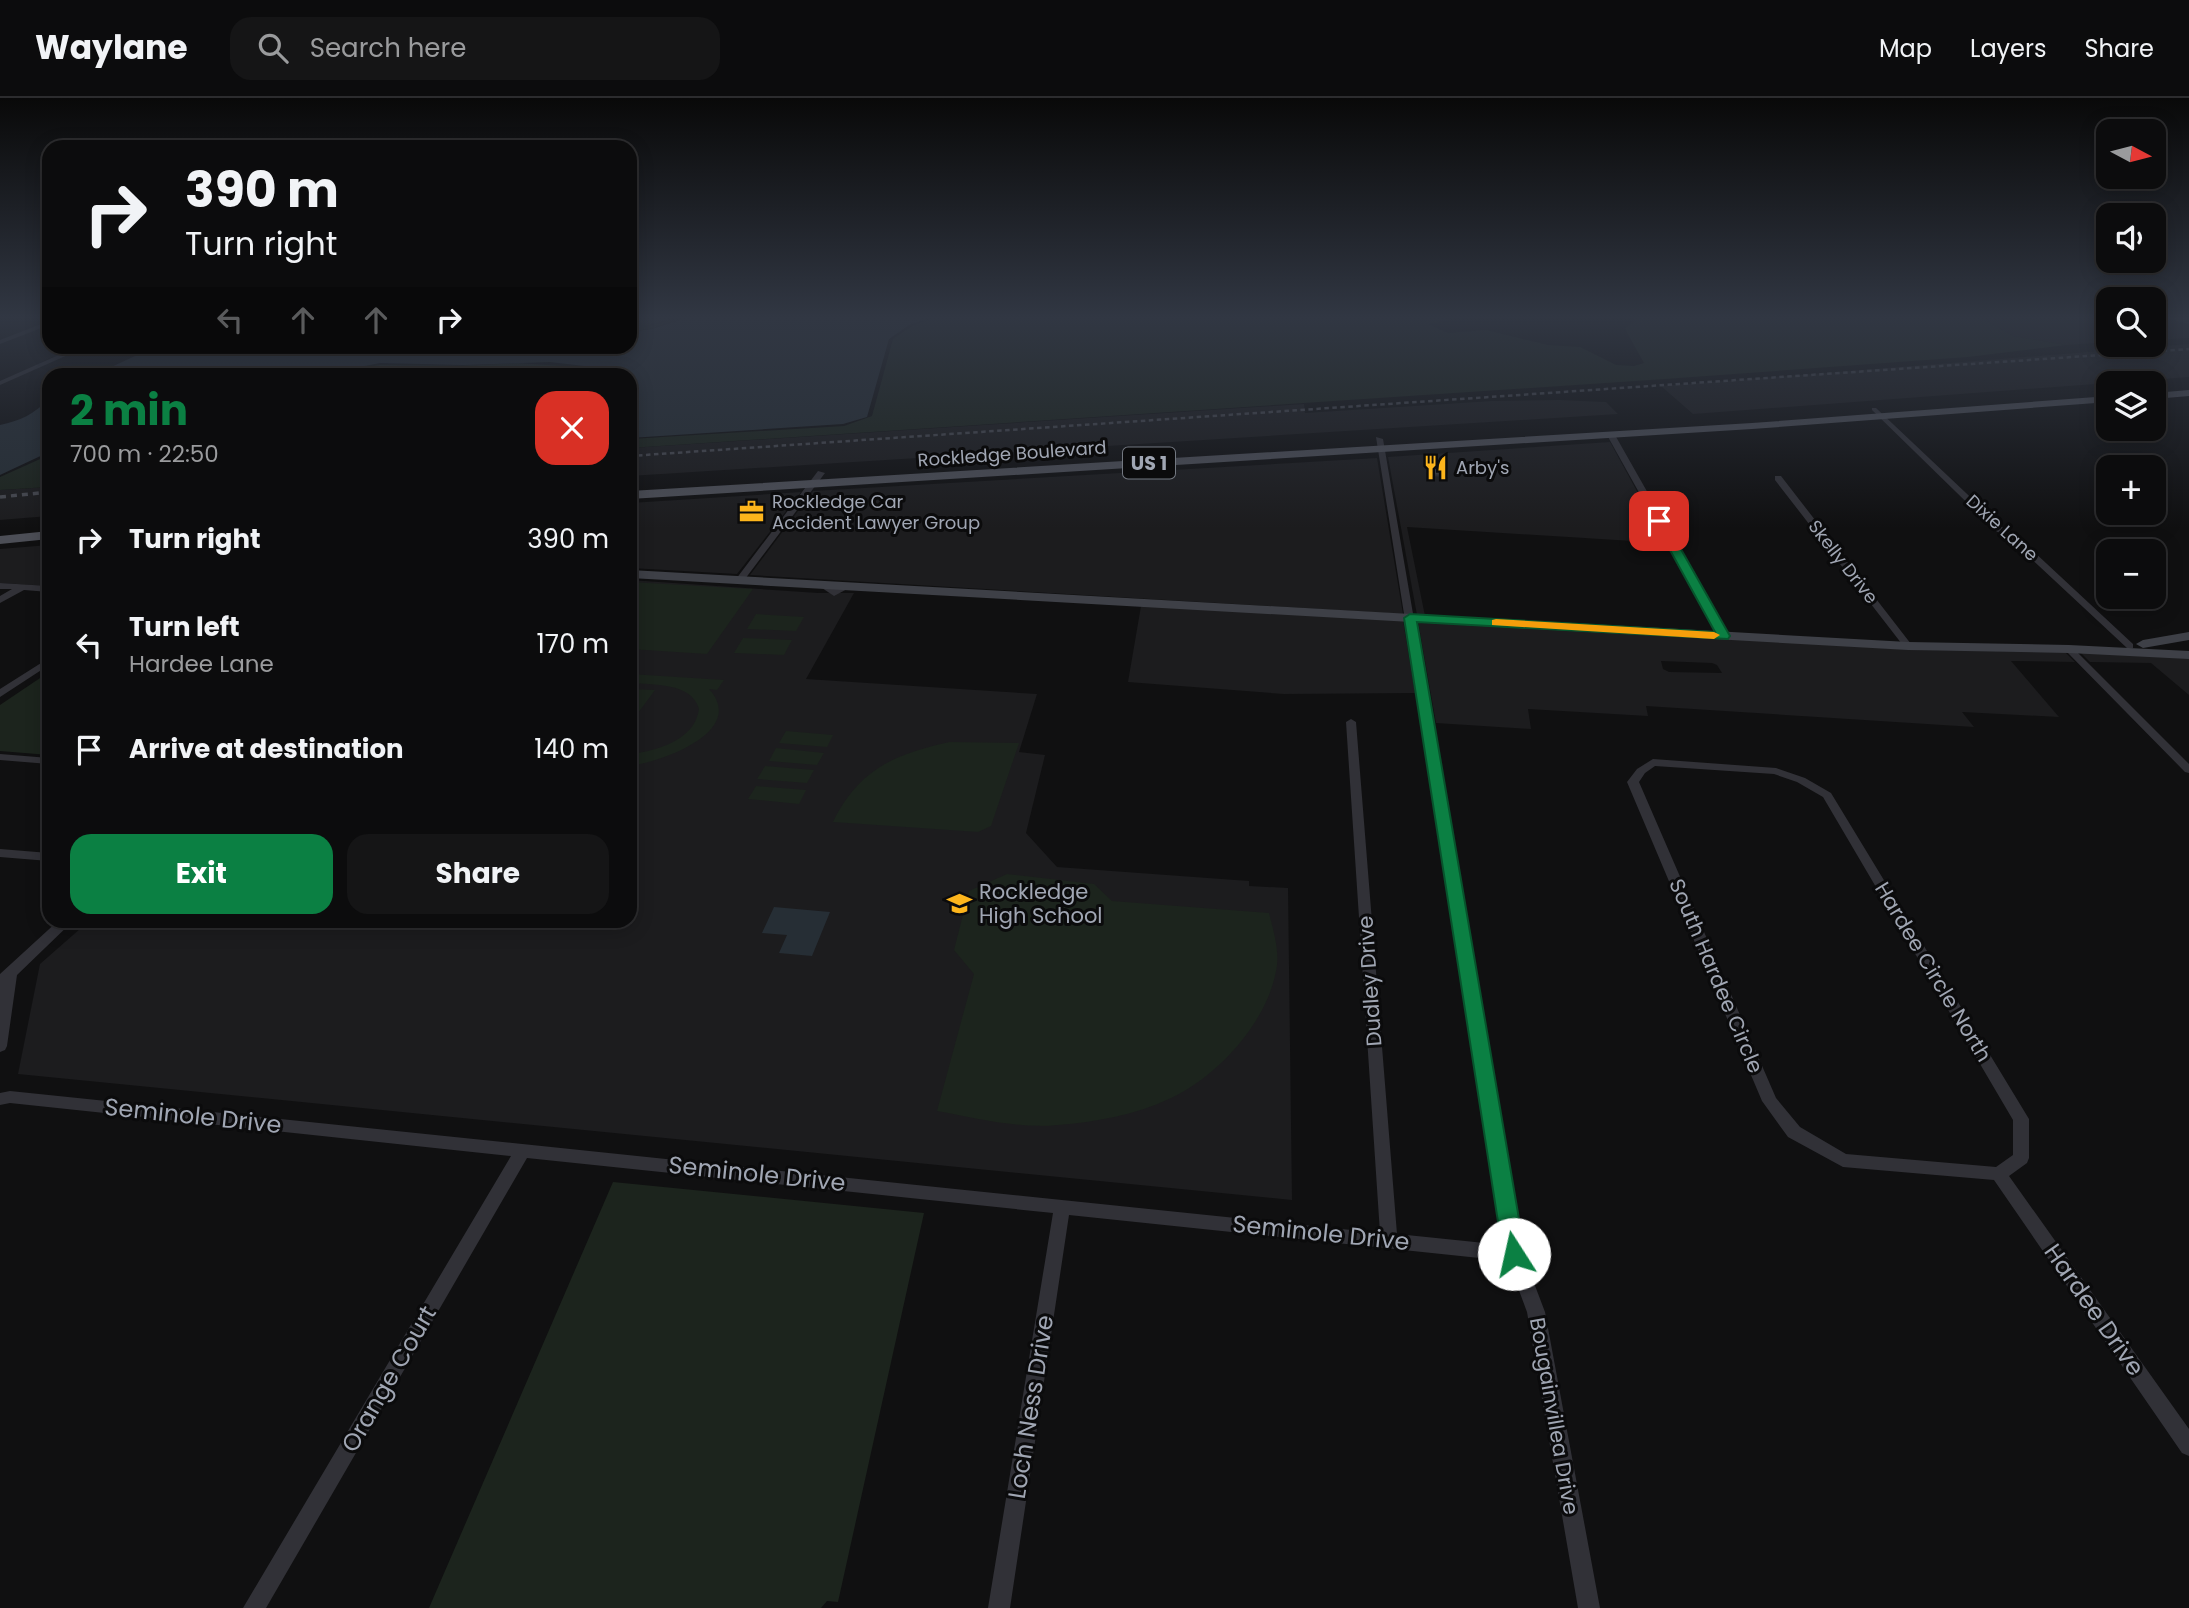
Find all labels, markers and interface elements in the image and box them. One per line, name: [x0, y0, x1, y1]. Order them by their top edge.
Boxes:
search box: [230, 17, 720, 80]
text: Waylane: [35, 24, 188, 71]
icon: search: [254, 29, 292, 67]
text: Search here: [310, 30, 466, 66]
text: Map: [1879, 32, 1932, 65]
text: Layers: [1970, 32, 2046, 65]
text: Share: [2084, 32, 2154, 65]
north arrow: [2096, 119, 2166, 189]
map controls: [2096, 119, 2166, 609]
text: 390 m: [185, 156, 339, 224]
icon: right: [70, 168, 161, 259]
button: sound: [2096, 203, 2166, 273]
text: Turn right: [185, 221, 337, 266]
button: search: [2096, 287, 2166, 357]
icon: left: [211, 301, 249, 339]
icon: ahead: [284, 301, 322, 339]
icon: ahead: [357, 301, 395, 339]
icon: right: [430, 301, 468, 339]
button: layers: [2096, 371, 2166, 441]
text: 2 min: [70, 381, 188, 440]
button: close: [535, 391, 609, 465]
street label: Rockledge Boulevard: [917, 434, 1107, 473]
text: 700 m · 22:50: [70, 438, 219, 470]
road number: US 1: [1123, 448, 1175, 478]
restaurant icon: Arby's: [1422, 454, 1450, 482]
place label: Arby's: [1456, 455, 1509, 480]
button: +: [2096, 455, 2166, 525]
place label: Rockledge Car Accident Lawyer Group: [772, 489, 980, 535]
street label: Dixie Lane: [1961, 489, 2044, 567]
pin: [1629, 491, 1689, 551]
office icon: Rockledge Car Accident Lawyer Group: [738, 498, 766, 526]
icon: arrive: [1640, 502, 1678, 540]
street label: Skelly Drive: [1803, 515, 1884, 609]
icon: right: [70, 521, 108, 559]
text: Turn right: [129, 521, 261, 557]
text: 390 m: [527, 521, 609, 557]
button: −: [2096, 539, 2166, 609]
text: Turn left: [129, 609, 240, 645]
icon: left: [70, 626, 108, 664]
text: 170 m: [536, 626, 609, 662]
text: Hardee Lane: [129, 648, 274, 680]
icon: arrive: [70, 731, 108, 769]
text: Arrive at destination: [129, 731, 404, 767]
text: 140 m: [534, 731, 609, 767]
button: Exit: [70, 834, 333, 914]
button: Share: [347, 834, 609, 914]
street label: South Hardee Circle: [1662, 874, 1771, 1077]
street label: Hardee Circle North: [1868, 876, 1999, 1067]
place label: Rockledge High School: [979, 877, 1103, 930]
school or university icon: Rockledge High School: [945, 890, 973, 918]
street label: Dudley Drive: [1350, 915, 1389, 1047]
street label: Seminole Drive: [103, 1090, 283, 1141]
street label: Seminole Drive: [667, 1148, 847, 1199]
street label: Seminole Drive: [1231, 1207, 1411, 1258]
position arrow: [1477, 1217, 1551, 1291]
street label: Hardee Drive: [2037, 1237, 2152, 1382]
street label: Orange Court: [333, 1300, 444, 1458]
street label: Loch Ness Drive: [1000, 1313, 1061, 1501]
street label: Bougainvillea Drive: [1523, 1315, 1586, 1517]

